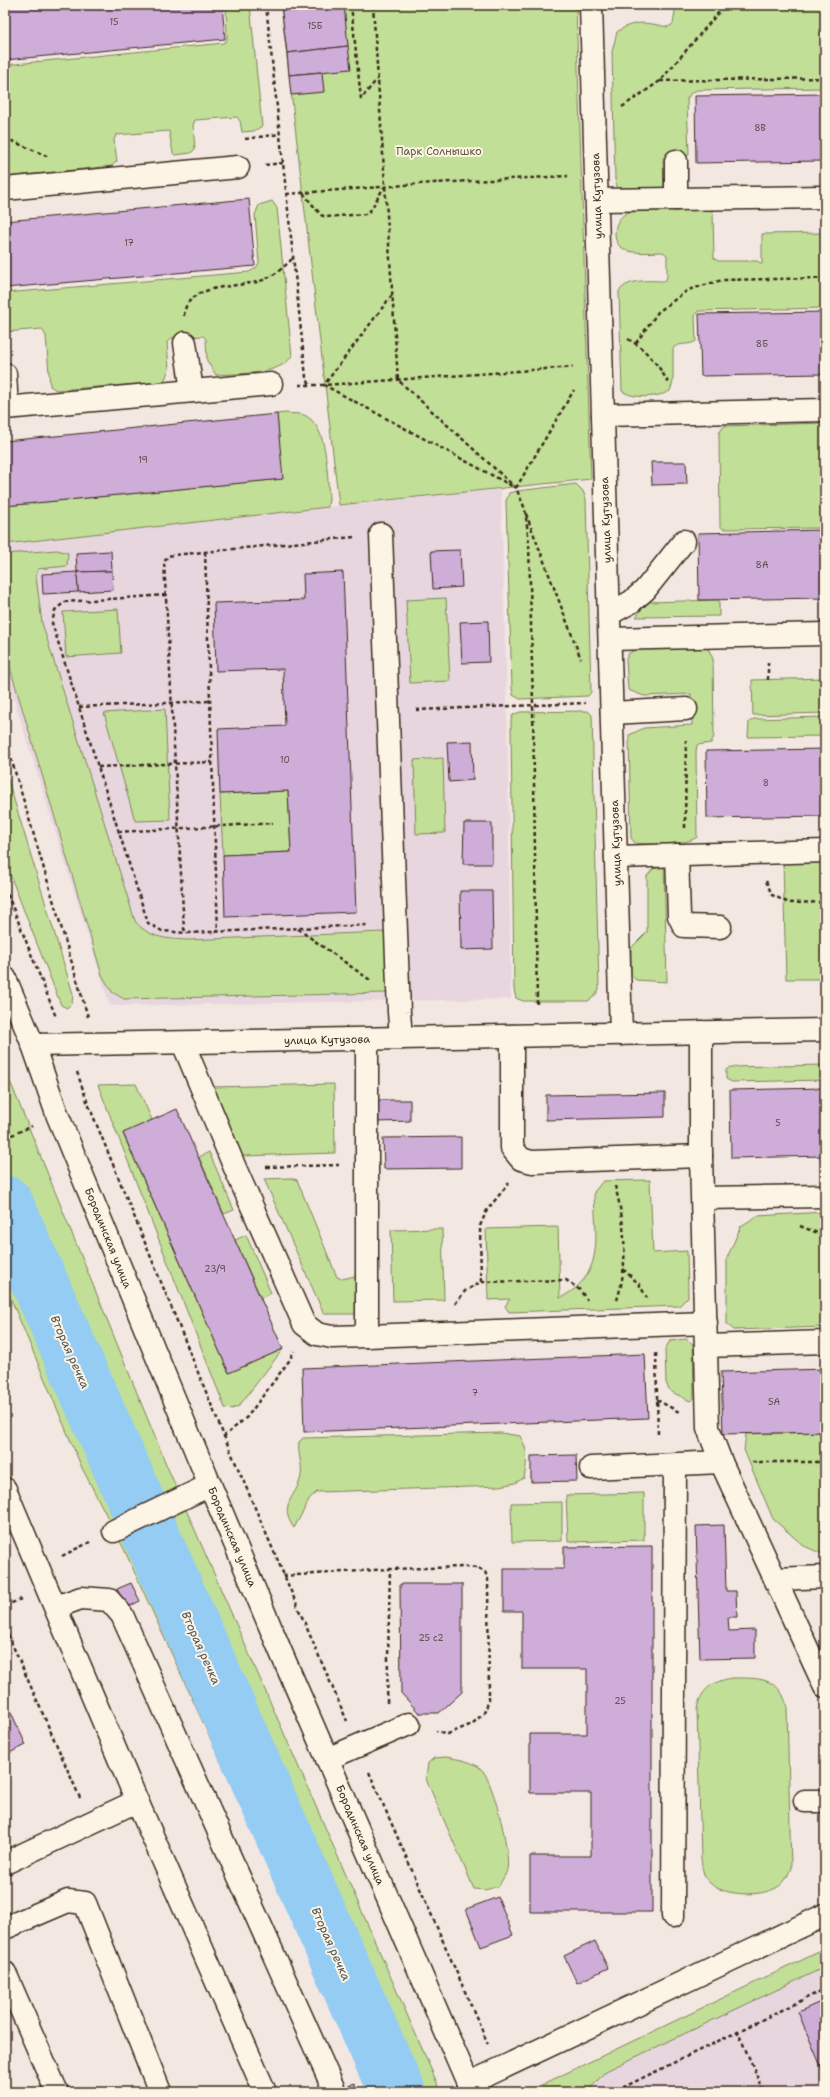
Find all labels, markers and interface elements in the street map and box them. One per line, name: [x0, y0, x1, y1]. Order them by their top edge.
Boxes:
house number: 15: [109, 16, 119, 28]
house number: 15Б: [307, 20, 323, 32]
house number: 8В: [754, 122, 766, 134]
park label: Парк Солнышко: [396, 144, 482, 159]
street label: улица Кутузова: [588, 152, 606, 239]
house number: 17: [124, 237, 134, 249]
house number: 8Б: [756, 338, 768, 350]
house number: 19: [138, 454, 148, 466]
street label: улица Кутузова: [597, 476, 615, 563]
house number: 8А: [756, 559, 769, 571]
house number: 10: [280, 754, 290, 766]
house number: 8: [763, 777, 769, 789]
street label: улица Кутузова: [607, 799, 625, 886]
street label: улица Кутузова: [284, 1032, 370, 1048]
house number: 5: [775, 1117, 781, 1129]
street label: Бородинская улица: [81, 1185, 135, 1291]
house number: 23/9: [204, 1263, 226, 1275]
water label: Вторая речка: [47, 1313, 93, 1391]
house number: 7: [472, 1387, 478, 1399]
house number: 5А: [768, 1396, 780, 1408]
street label: Бородинская улица: [204, 1485, 260, 1590]
water label: Вторая речка: [178, 1609, 224, 1687]
house number: 25 с2: [418, 1632, 444, 1644]
house number: 25: [614, 1695, 626, 1707]
street label: Бородинская улица: [332, 1783, 388, 1888]
water label: Вторая речка: [308, 1905, 354, 1983]

